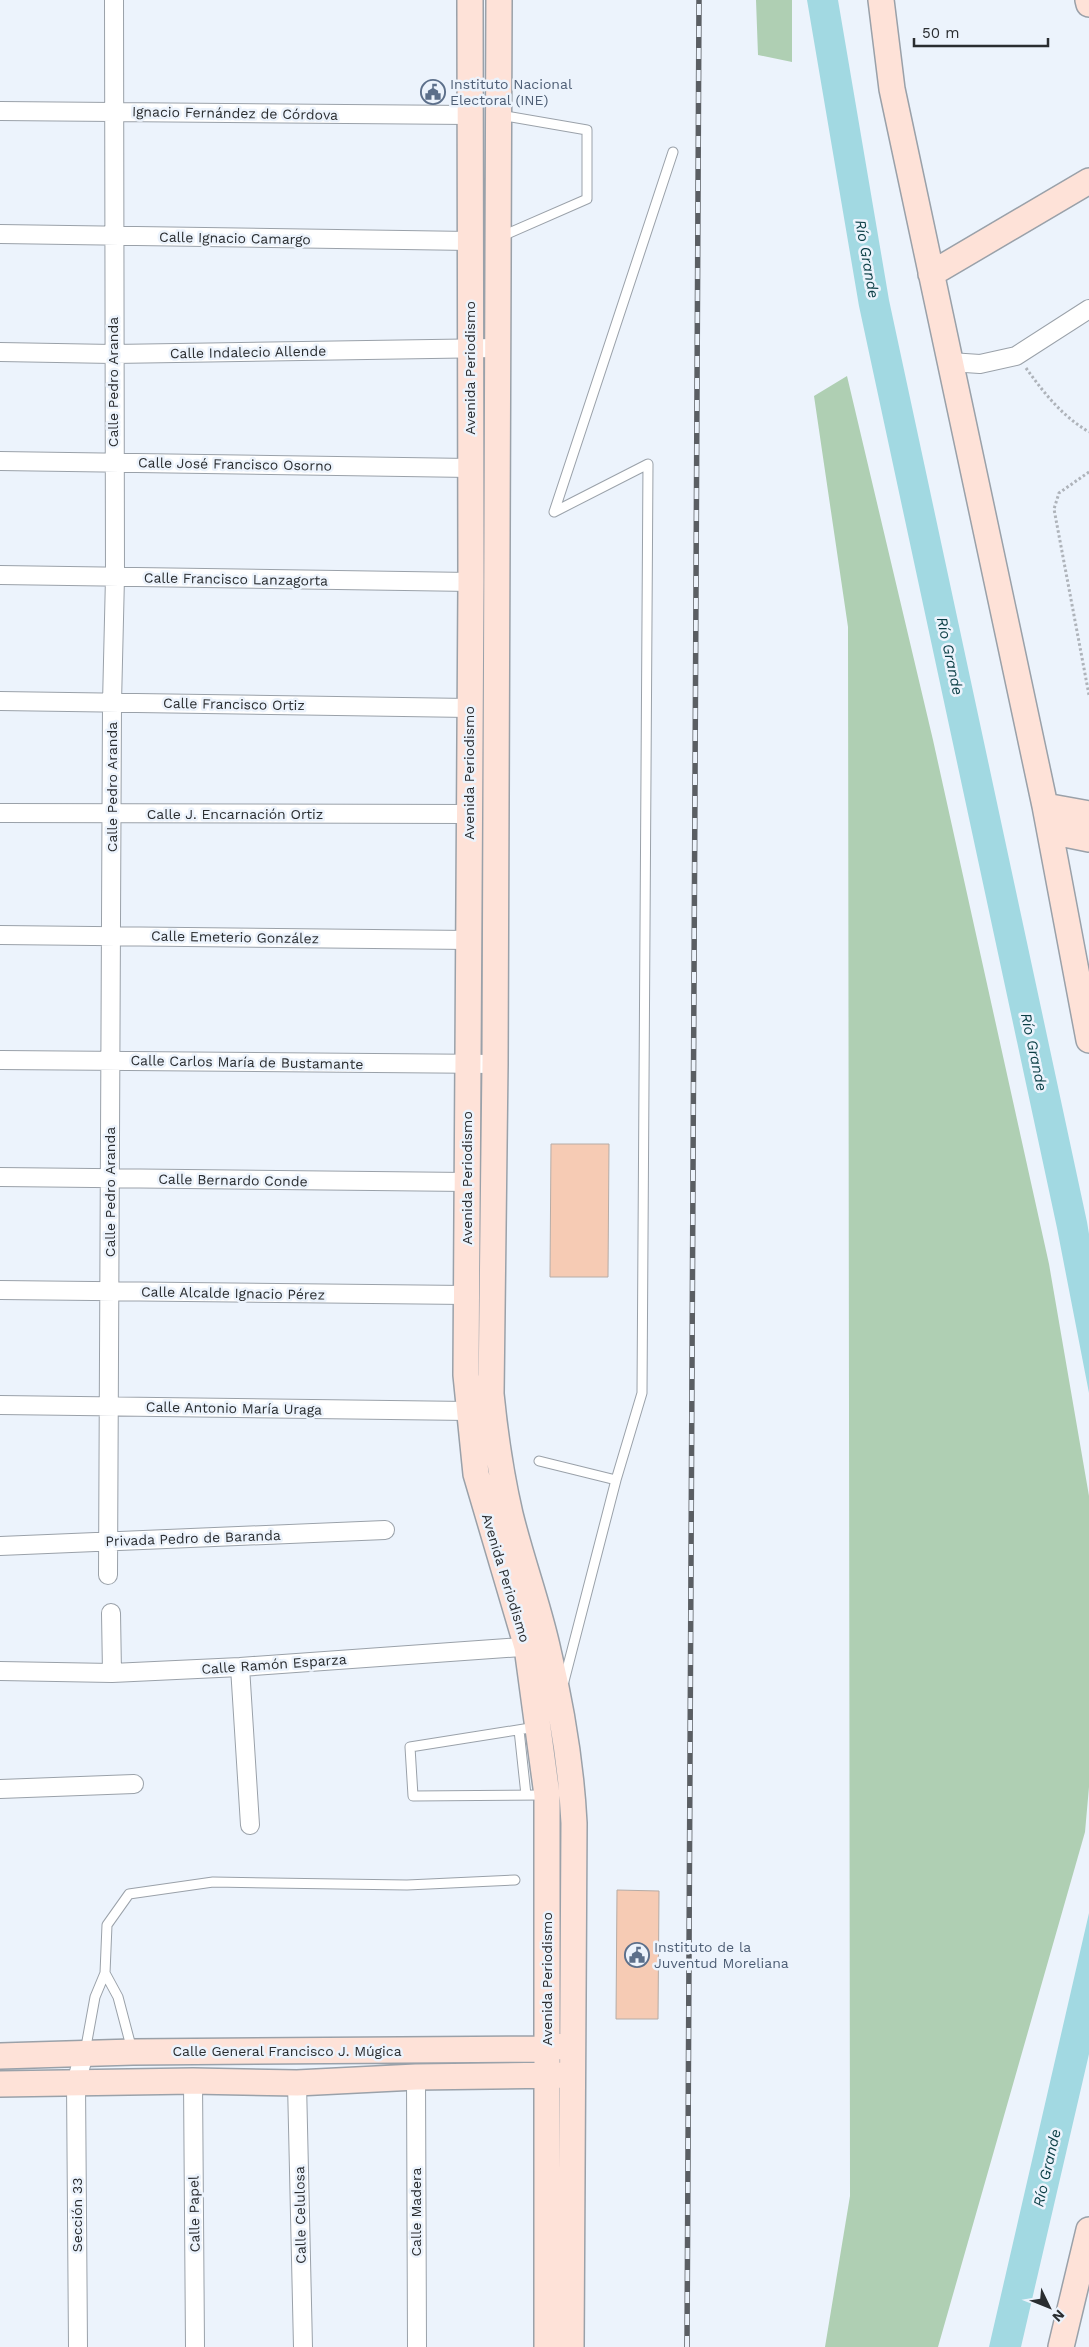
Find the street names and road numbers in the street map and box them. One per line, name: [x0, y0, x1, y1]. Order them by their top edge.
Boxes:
street label: Ignacio Fernández de Córdova: [132, 103, 338, 123]
street label: Calle Ignacio Camargo: [159, 229, 311, 247]
street label: Avenida Periodismo: [462, 301, 478, 435]
street label: Calle Pedro Aranda: [105, 317, 121, 447]
street label: Calle Indalecio Allende: [170, 343, 326, 361]
street label: Calle José Francisco Osorno: [138, 454, 332, 474]
street label: Calle Francisco Lanzagorta: [144, 569, 328, 589]
street label: Calle Francisco Ortiz: [163, 695, 305, 713]
street label: Avenida Periodismo: [461, 706, 477, 840]
street label: Calle Pedro Aranda: [104, 722, 120, 852]
street label: Calle J. Encarnación Ortiz: [147, 806, 323, 822]
street label: Calle Emeterio González: [151, 928, 319, 946]
street label: Calle Carlos María de Bustamante: [130, 1052, 364, 1072]
street label: Avenida Periodismo: [459, 1111, 475, 1245]
street label: Calle Pedro Aranda: [102, 1127, 118, 1257]
street label: Calle Bernardo Conde: [158, 1171, 308, 1189]
street label: Calle Alcalde Ignacio Pérez: [141, 1283, 325, 1303]
street label: Calle Antonio María Uraga: [146, 1398, 322, 1418]
street label: Avenida Periodismo: [479, 1512, 533, 1644]
street label: Privada Pedro de Baranda: [105, 1527, 281, 1549]
street label: Calle Ramón Esparza: [201, 1651, 347, 1677]
street label: Avenida Periodismo: [539, 1912, 555, 2046]
street label: Calle General Francisco J. Múgica: [172, 2043, 402, 2059]
street label: Calle Celulosa: [291, 2166, 309, 2264]
street label: Calle Madera: [408, 2167, 424, 2257]
street label: Calle Papel: [185, 2175, 203, 2252]
street label: Sección 33: [69, 2178, 85, 2252]

